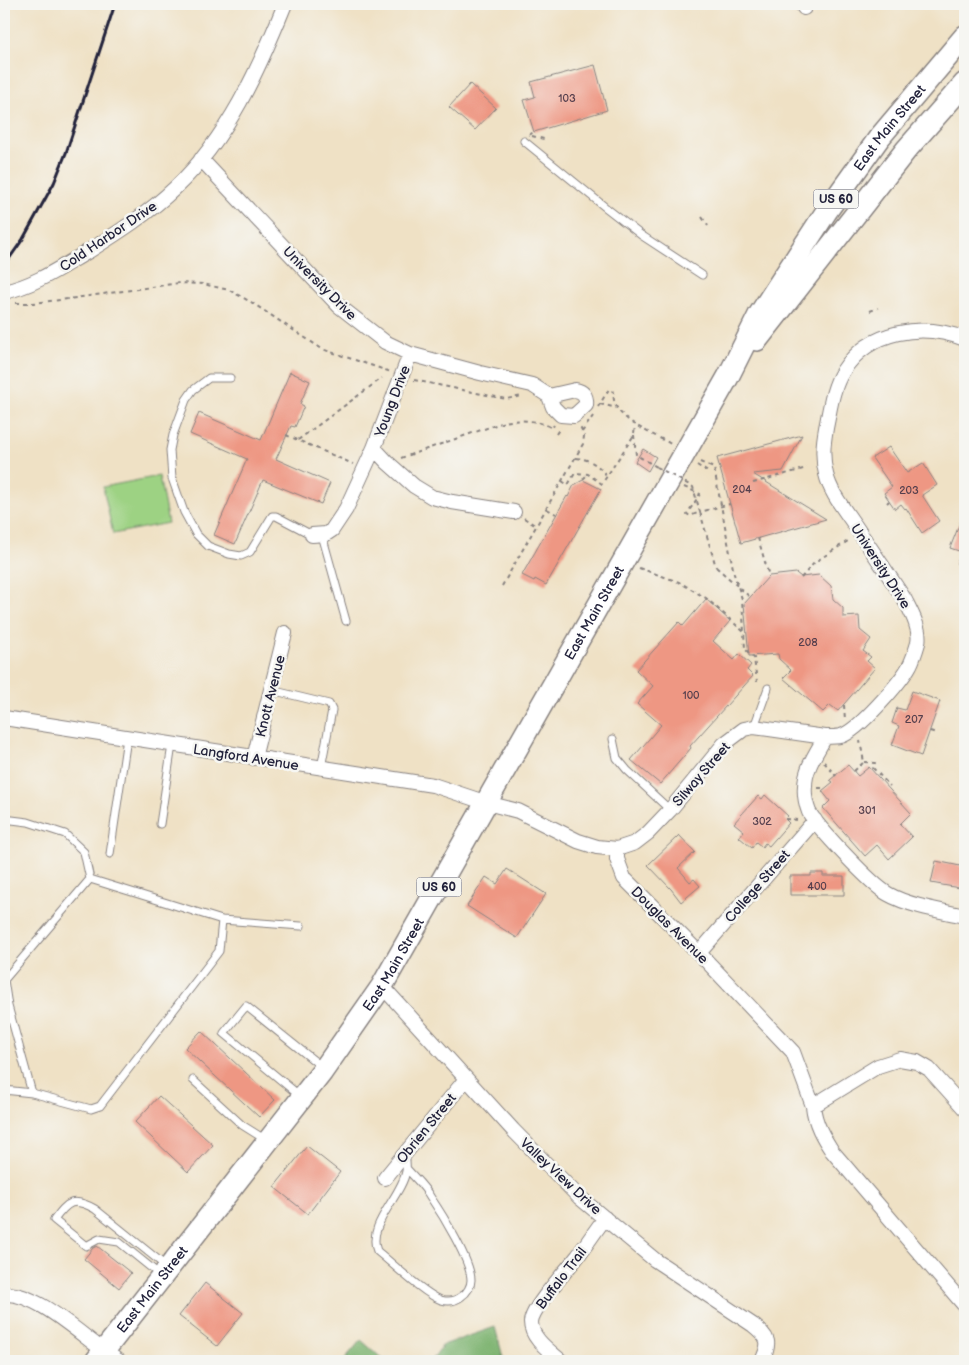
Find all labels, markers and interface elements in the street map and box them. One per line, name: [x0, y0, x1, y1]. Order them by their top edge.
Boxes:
street label: East Main Street: [850, 81, 930, 174]
house number: 103: [558, 92, 576, 105]
road number: US 60: [814, 190, 858, 208]
street label: Cold Harbor Drive: [56, 198, 160, 275]
street label: University Drive: [279, 243, 360, 324]
street label: Young Drive: [371, 363, 414, 440]
house number: 204: [732, 483, 752, 496]
house number: 203: [899, 484, 919, 497]
street label: University Drive: [847, 521, 914, 612]
street label: East Main Street: [561, 562, 628, 663]
house number: 208: [798, 636, 818, 649]
street label: Knott Avenue: [252, 653, 289, 739]
house number: 100: [682, 689, 700, 702]
house number: 207: [905, 713, 924, 726]
street label: Silway Street: [669, 738, 734, 810]
street label: Langford Avenue: [192, 741, 300, 774]
house number: 301: [858, 804, 876, 817]
house number: 302: [752, 815, 772, 828]
street label: College Street: [721, 846, 794, 926]
road number: US 60: [416, 878, 462, 896]
house number: 400: [807, 880, 827, 893]
street label: Douglas Avenue: [627, 883, 712, 968]
street label: East Main Street: [359, 915, 428, 1014]
street label: Obrien Street: [393, 1089, 460, 1167]
street label: Valley View Drive: [517, 1134, 605, 1218]
street label: East Main Street: [113, 1242, 192, 1336]
street label: Buffalo Trail: [532, 1244, 590, 1313]

